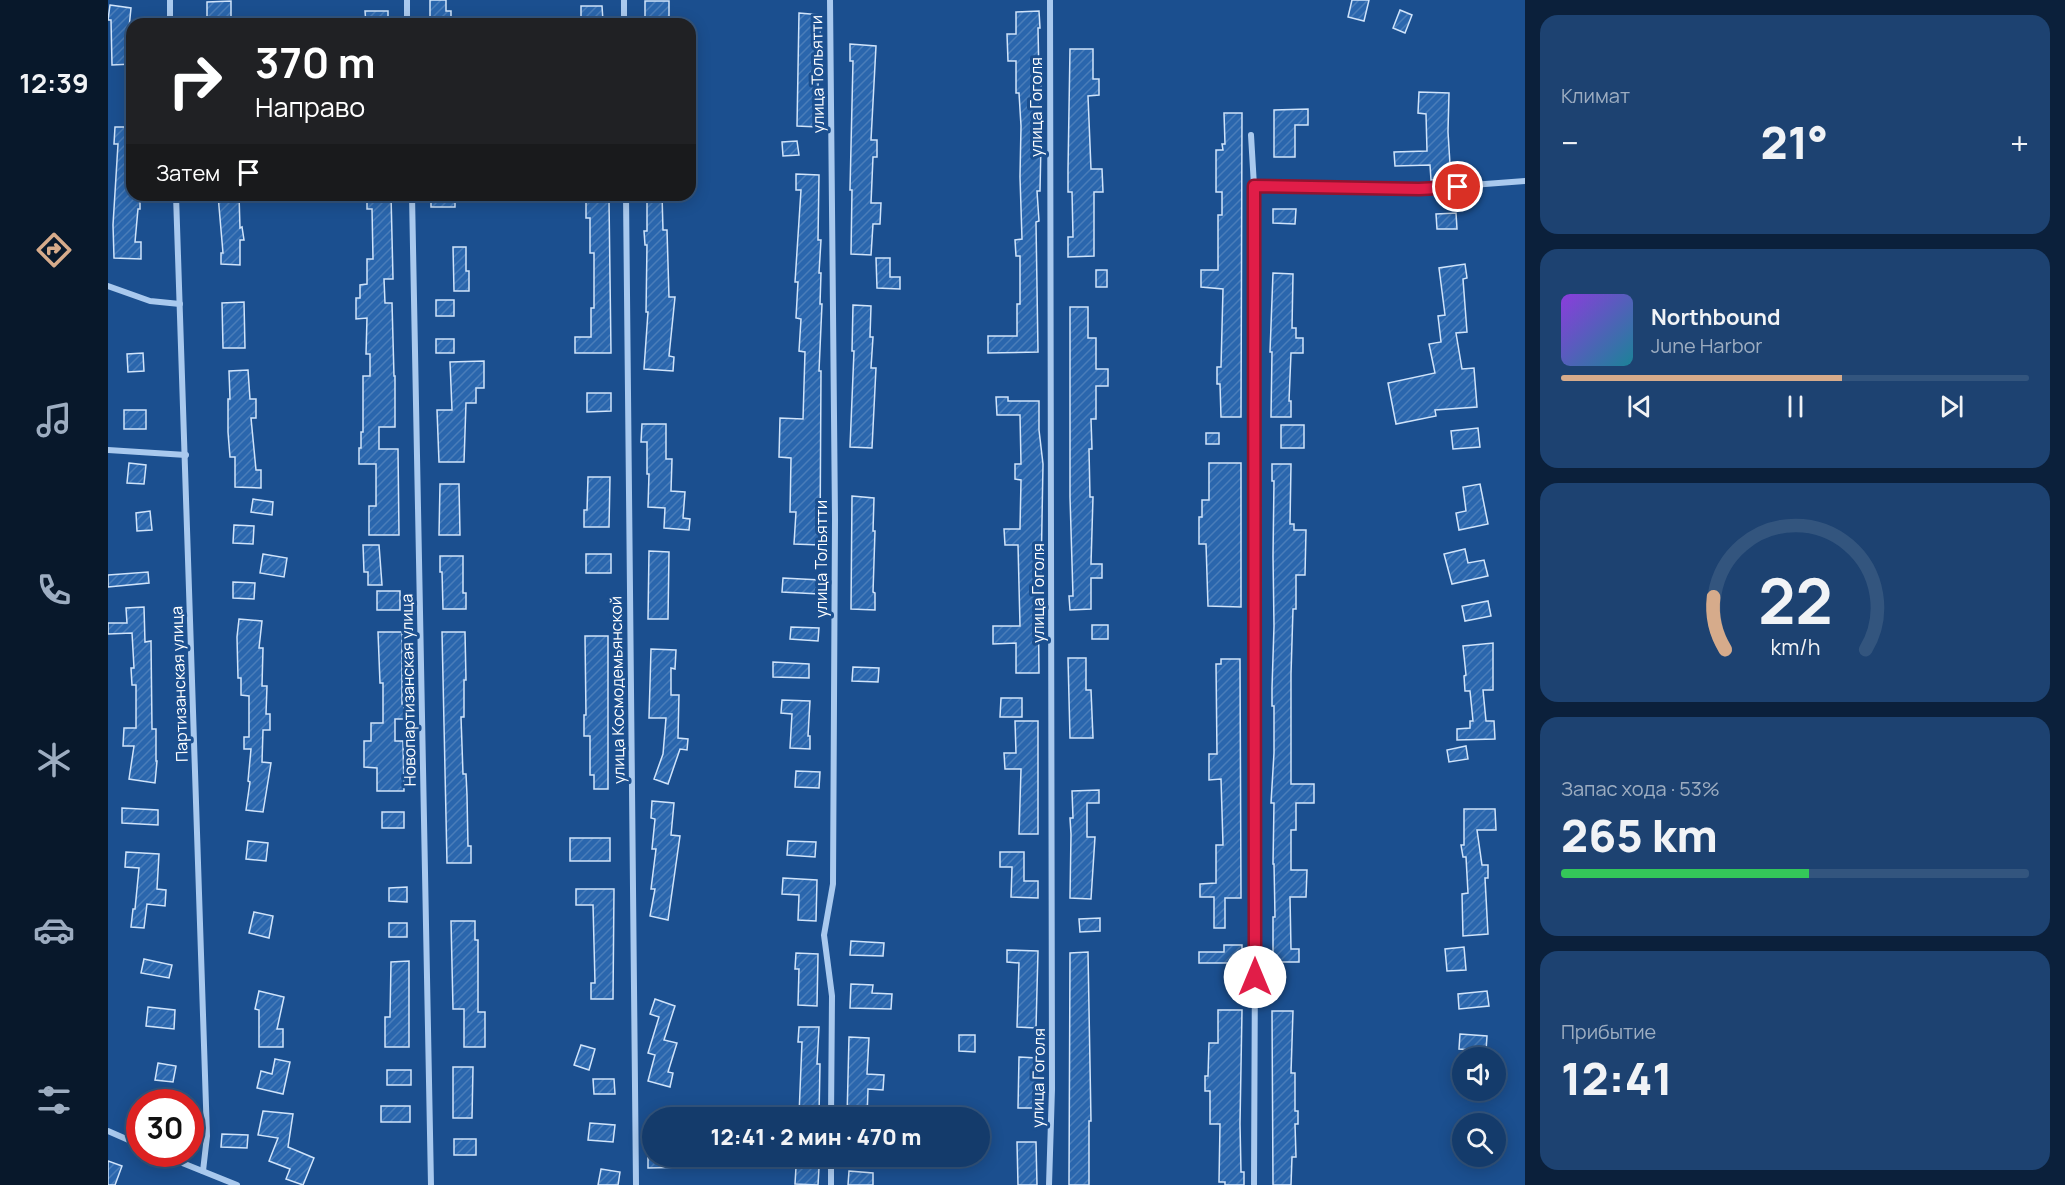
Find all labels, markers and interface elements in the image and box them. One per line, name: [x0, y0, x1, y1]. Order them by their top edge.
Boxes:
street label: улица Тольятти: [805, 15, 829, 133]
text: 370 m: [255, 33, 376, 91]
icon: right: [156, 42, 234, 120]
street label: улица Гоголя: [1025, 57, 1047, 157]
text: 12:39: [19, 64, 89, 101]
text: Климат: [1561, 82, 1630, 109]
text: Направо: [255, 88, 365, 125]
text: 21°: [1760, 111, 1828, 173]
text: −: [1561, 120, 1579, 165]
text: +: [2010, 120, 2029, 165]
icon: arrive: [232, 156, 265, 189]
text: Затем: [156, 158, 220, 188]
pin: [1432, 161, 1483, 212]
icon: arrive: [1441, 170, 1474, 203]
icon: directions: [33, 229, 75, 271]
text: Northbound: [1651, 302, 1781, 332]
text: June Harbor: [1651, 332, 1763, 359]
icon: previous: [1623, 390, 1656, 423]
icon: pause: [1779, 390, 1812, 423]
icon: next: [1935, 390, 1968, 423]
icon: music: [33, 399, 75, 441]
street label: улица Тольятти: [810, 500, 832, 618]
street label: улица Гоголя: [1027, 543, 1049, 643]
text: 22: [1758, 557, 1832, 643]
icon: phone: [33, 569, 75, 611]
street label: Новопартизанская улица: [395, 594, 421, 786]
street label: улица Космодемьянской: [604, 596, 630, 784]
street label: Партизанская улица: [165, 606, 193, 762]
text: km/h: [1770, 632, 1820, 661]
icon: climate: [33, 739, 75, 781]
text: Запас хода · 53%: [1561, 775, 1720, 802]
text: 265 km: [1561, 804, 1718, 866]
icon: car: [33, 909, 75, 951]
position arrow: [1223, 945, 1287, 1009]
text: Прибытие: [1561, 1018, 1656, 1045]
street label: улица Гоголя: [1026, 1028, 1050, 1128]
map controls: [1452, 1047, 1506, 1167]
button: sound: [1452, 1047, 1506, 1101]
text: 12:41: [1561, 1047, 1673, 1109]
icon: filters: [33, 1079, 75, 1121]
speed limit sign: 30: [126, 1089, 204, 1167]
button: search: [1452, 1113, 1506, 1167]
text: 12:41 · 2 мин · 470 m: [711, 1122, 921, 1152]

